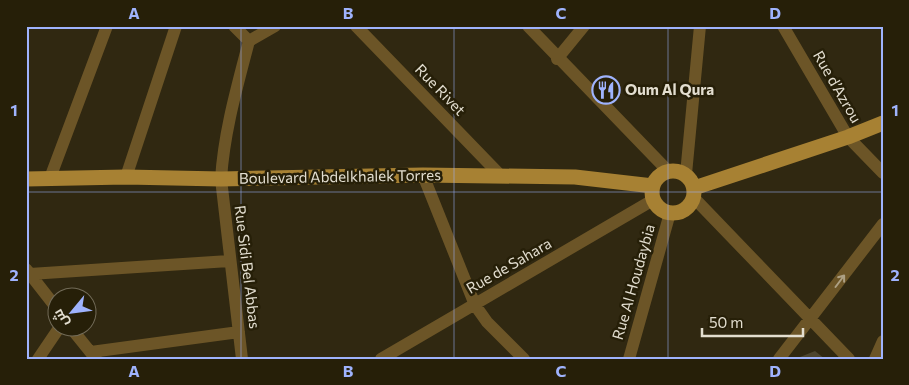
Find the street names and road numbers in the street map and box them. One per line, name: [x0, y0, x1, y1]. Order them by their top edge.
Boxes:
street label: Rue d’Azrou: [810, 47, 866, 126]
street label: Rue Rivet: [412, 60, 470, 119]
street label: Boulevard Abdelkhalek Torres: [239, 165, 441, 187]
street label: Rue Sidi Bel Abbas: [231, 204, 265, 330]
street label: Rue Al Houdaybia: [608, 222, 658, 342]
street label: Rue de Sahara: [463, 233, 554, 297]

